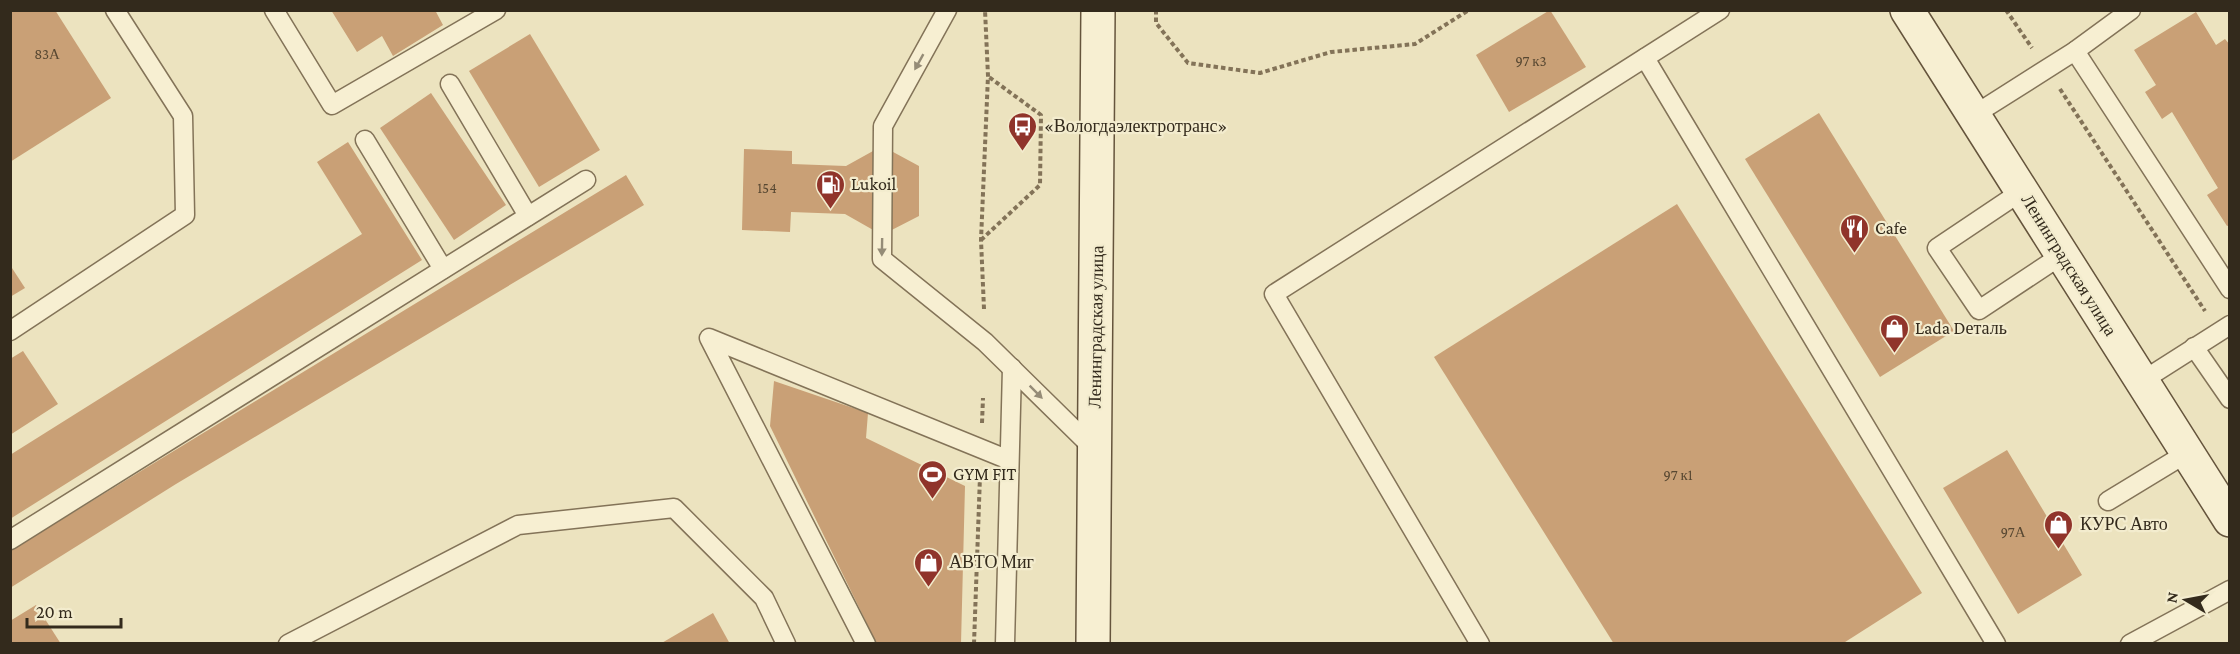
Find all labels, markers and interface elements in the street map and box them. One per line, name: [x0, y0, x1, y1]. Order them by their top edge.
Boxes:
house number: 83А: [34, 46, 60, 62]
house number: 97 к3: [1515, 53, 1547, 69]
one-way arrow: [914, 54, 924, 71]
bus stop icon: «Вологдаэлектротранс»: [1007, 110, 1039, 152]
place label: «Вологдаэлектротранс»: [1044, 116, 1227, 136]
fuel station icon: Lukoil: [814, 168, 846, 210]
place label: Lukoil: [851, 174, 897, 194]
house number: 154: [757, 180, 777, 196]
street label: Ленинградская улица: [2017, 191, 2121, 339]
restaurant icon: Cafe: [1838, 212, 1870, 254]
place label: Cafe: [1875, 218, 1907, 238]
one-way arrow: [877, 238, 887, 257]
street label: Ленинградская улица: [1085, 245, 1107, 409]
shop icon: Lada Dеталь: [1878, 312, 1910, 354]
place label: Lada Dеталь: [1915, 318, 2007, 338]
one-way arrow: [1028, 385, 1042, 399]
sports icon: GYM FIT: [916, 458, 948, 500]
place label: GYM FIT: [953, 464, 1017, 484]
house number: 97 к1: [1663, 467, 1693, 483]
shop icon: КУРС Авто: [2043, 508, 2075, 550]
place label: КУРС Авто: [2080, 514, 2168, 534]
house number: 97А: [2000, 524, 2026, 540]
shop icon: АВТО Миг: [912, 546, 944, 588]
place label: АВТО Миг: [949, 552, 1034, 572]
north arrow: [2156, 570, 2216, 630]
scale bar: [27, 591, 122, 629]
text: N: [2162, 591, 2181, 604]
text: 20 m: [36, 602, 73, 622]

